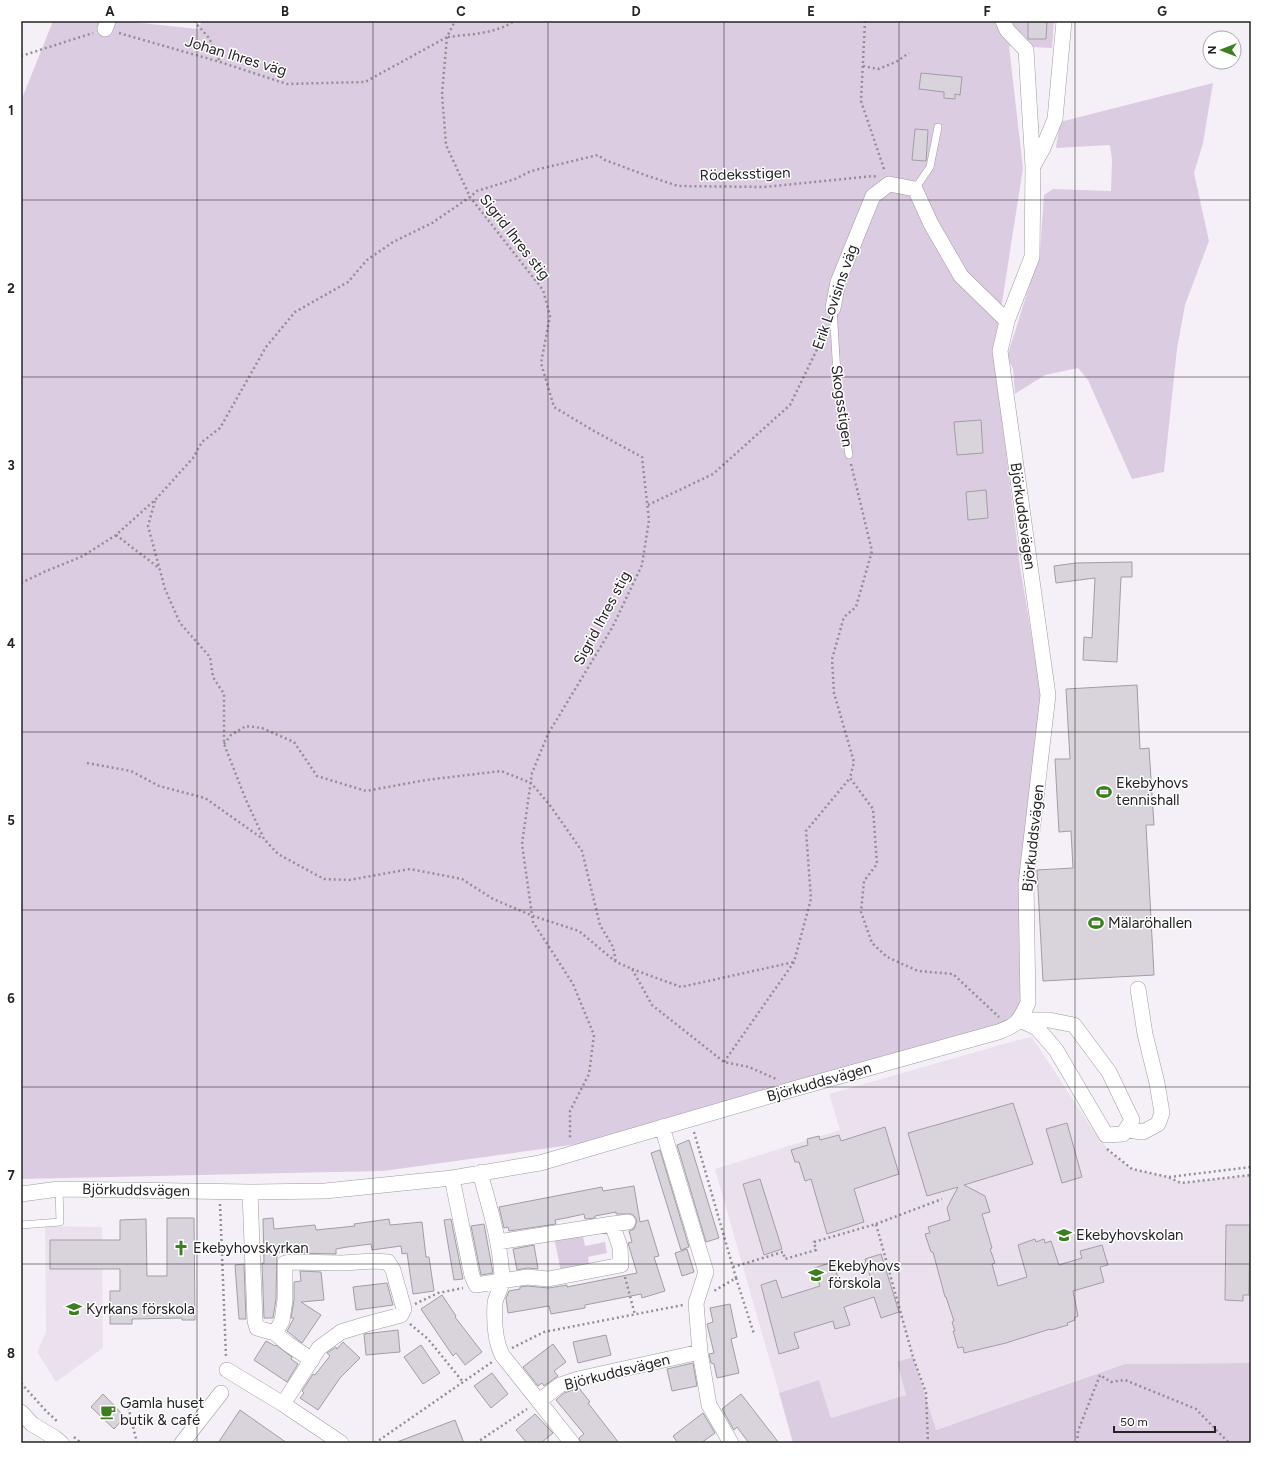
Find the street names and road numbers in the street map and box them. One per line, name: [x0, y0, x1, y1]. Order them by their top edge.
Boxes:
street label: Johan Ihres väg: [183, 32, 289, 80]
street label: Rödeksstigen: [699, 163, 791, 185]
street label: Sigrid Ihres stig: [476, 191, 554, 283]
street label: Erik Lovisins väg: [809, 242, 861, 352]
street label: Skogsstigen: [827, 364, 857, 448]
street label: Björkuddsvägen: [1007, 461, 1039, 571]
street label: Sigrid Ihres stig: [570, 568, 634, 668]
street label: Björkuddsvägen: [1018, 783, 1048, 893]
street label: Björkuddsvägen: [765, 1058, 873, 1106]
street label: Björkuddsvägen: [82, 1180, 190, 1200]
street label: Björkuddsvägen: [562, 1350, 672, 1394]

